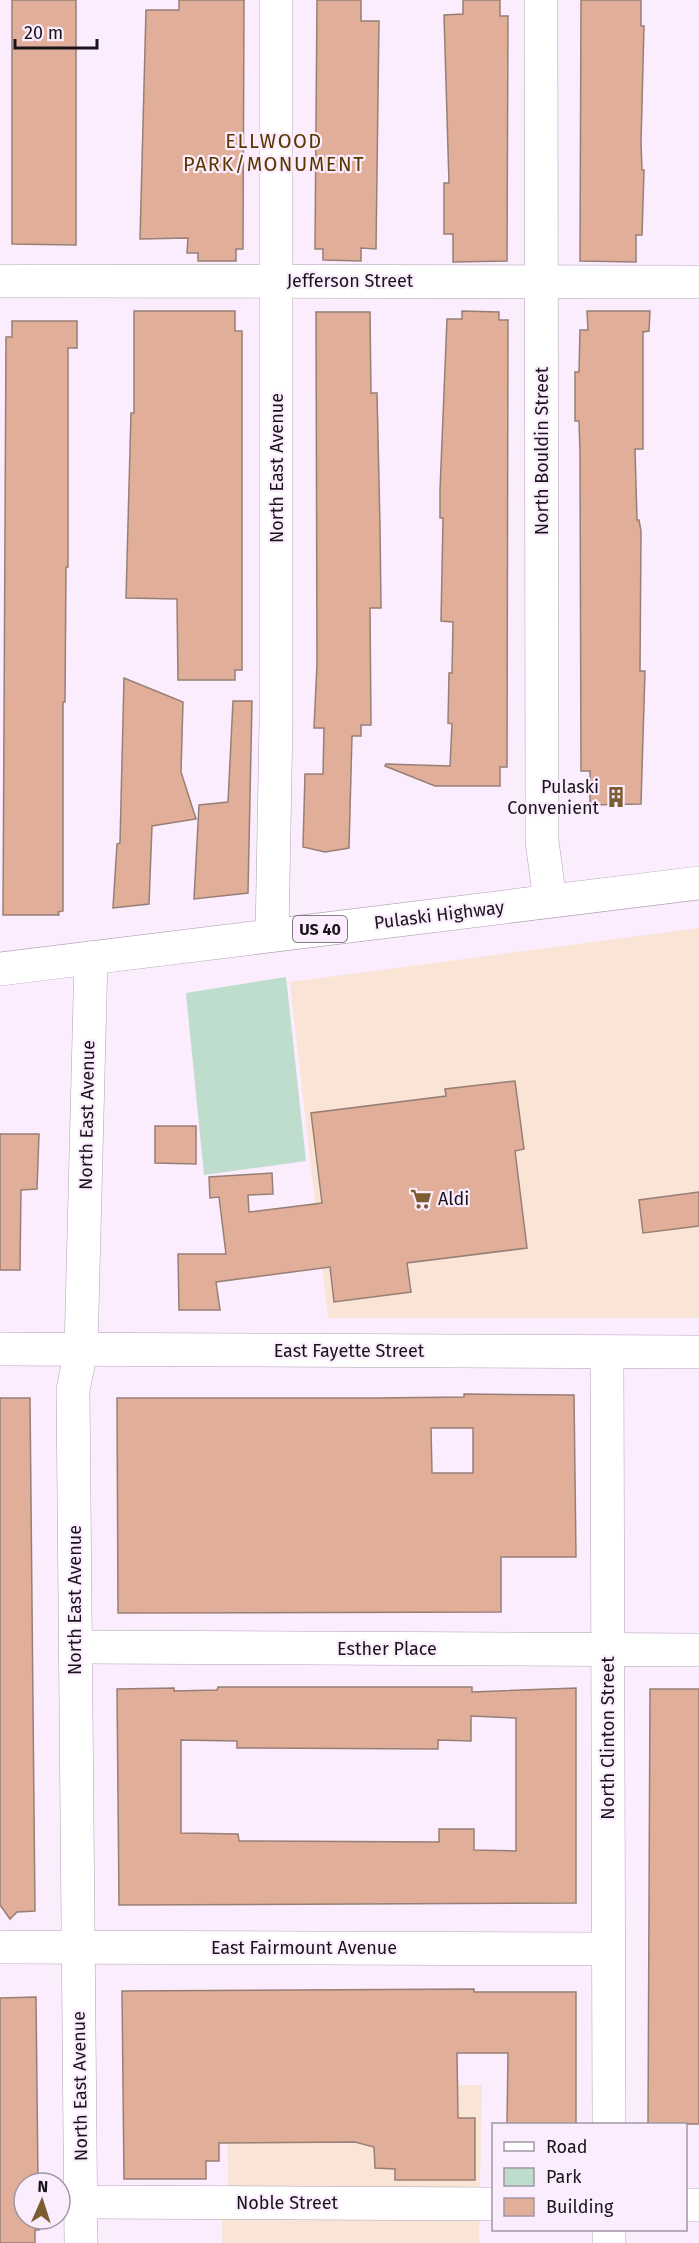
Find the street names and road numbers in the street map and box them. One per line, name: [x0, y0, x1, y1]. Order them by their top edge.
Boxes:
street label: Jefferson Street: [287, 270, 414, 292]
street label: North Bouldin Street: [531, 366, 553, 535]
street label: North East Avenue: [266, 393, 288, 543]
street label: Pulaski Highway: [373, 896, 505, 934]
road number: US 40: [293, 916, 347, 942]
street label: North East Avenue: [75, 1040, 99, 1190]
street label: East Fayette Street: [274, 1340, 425, 1362]
street label: North East Avenue: [64, 1525, 86, 1675]
street label: Esther Place: [337, 1638, 437, 1660]
street label: North Clinton Street: [597, 1656, 619, 1820]
street label: East Fairmount Avenue: [211, 1937, 397, 1959]
street label: North East Avenue: [68, 2011, 92, 2161]
street label: Noble Street: [236, 2192, 339, 2214]

